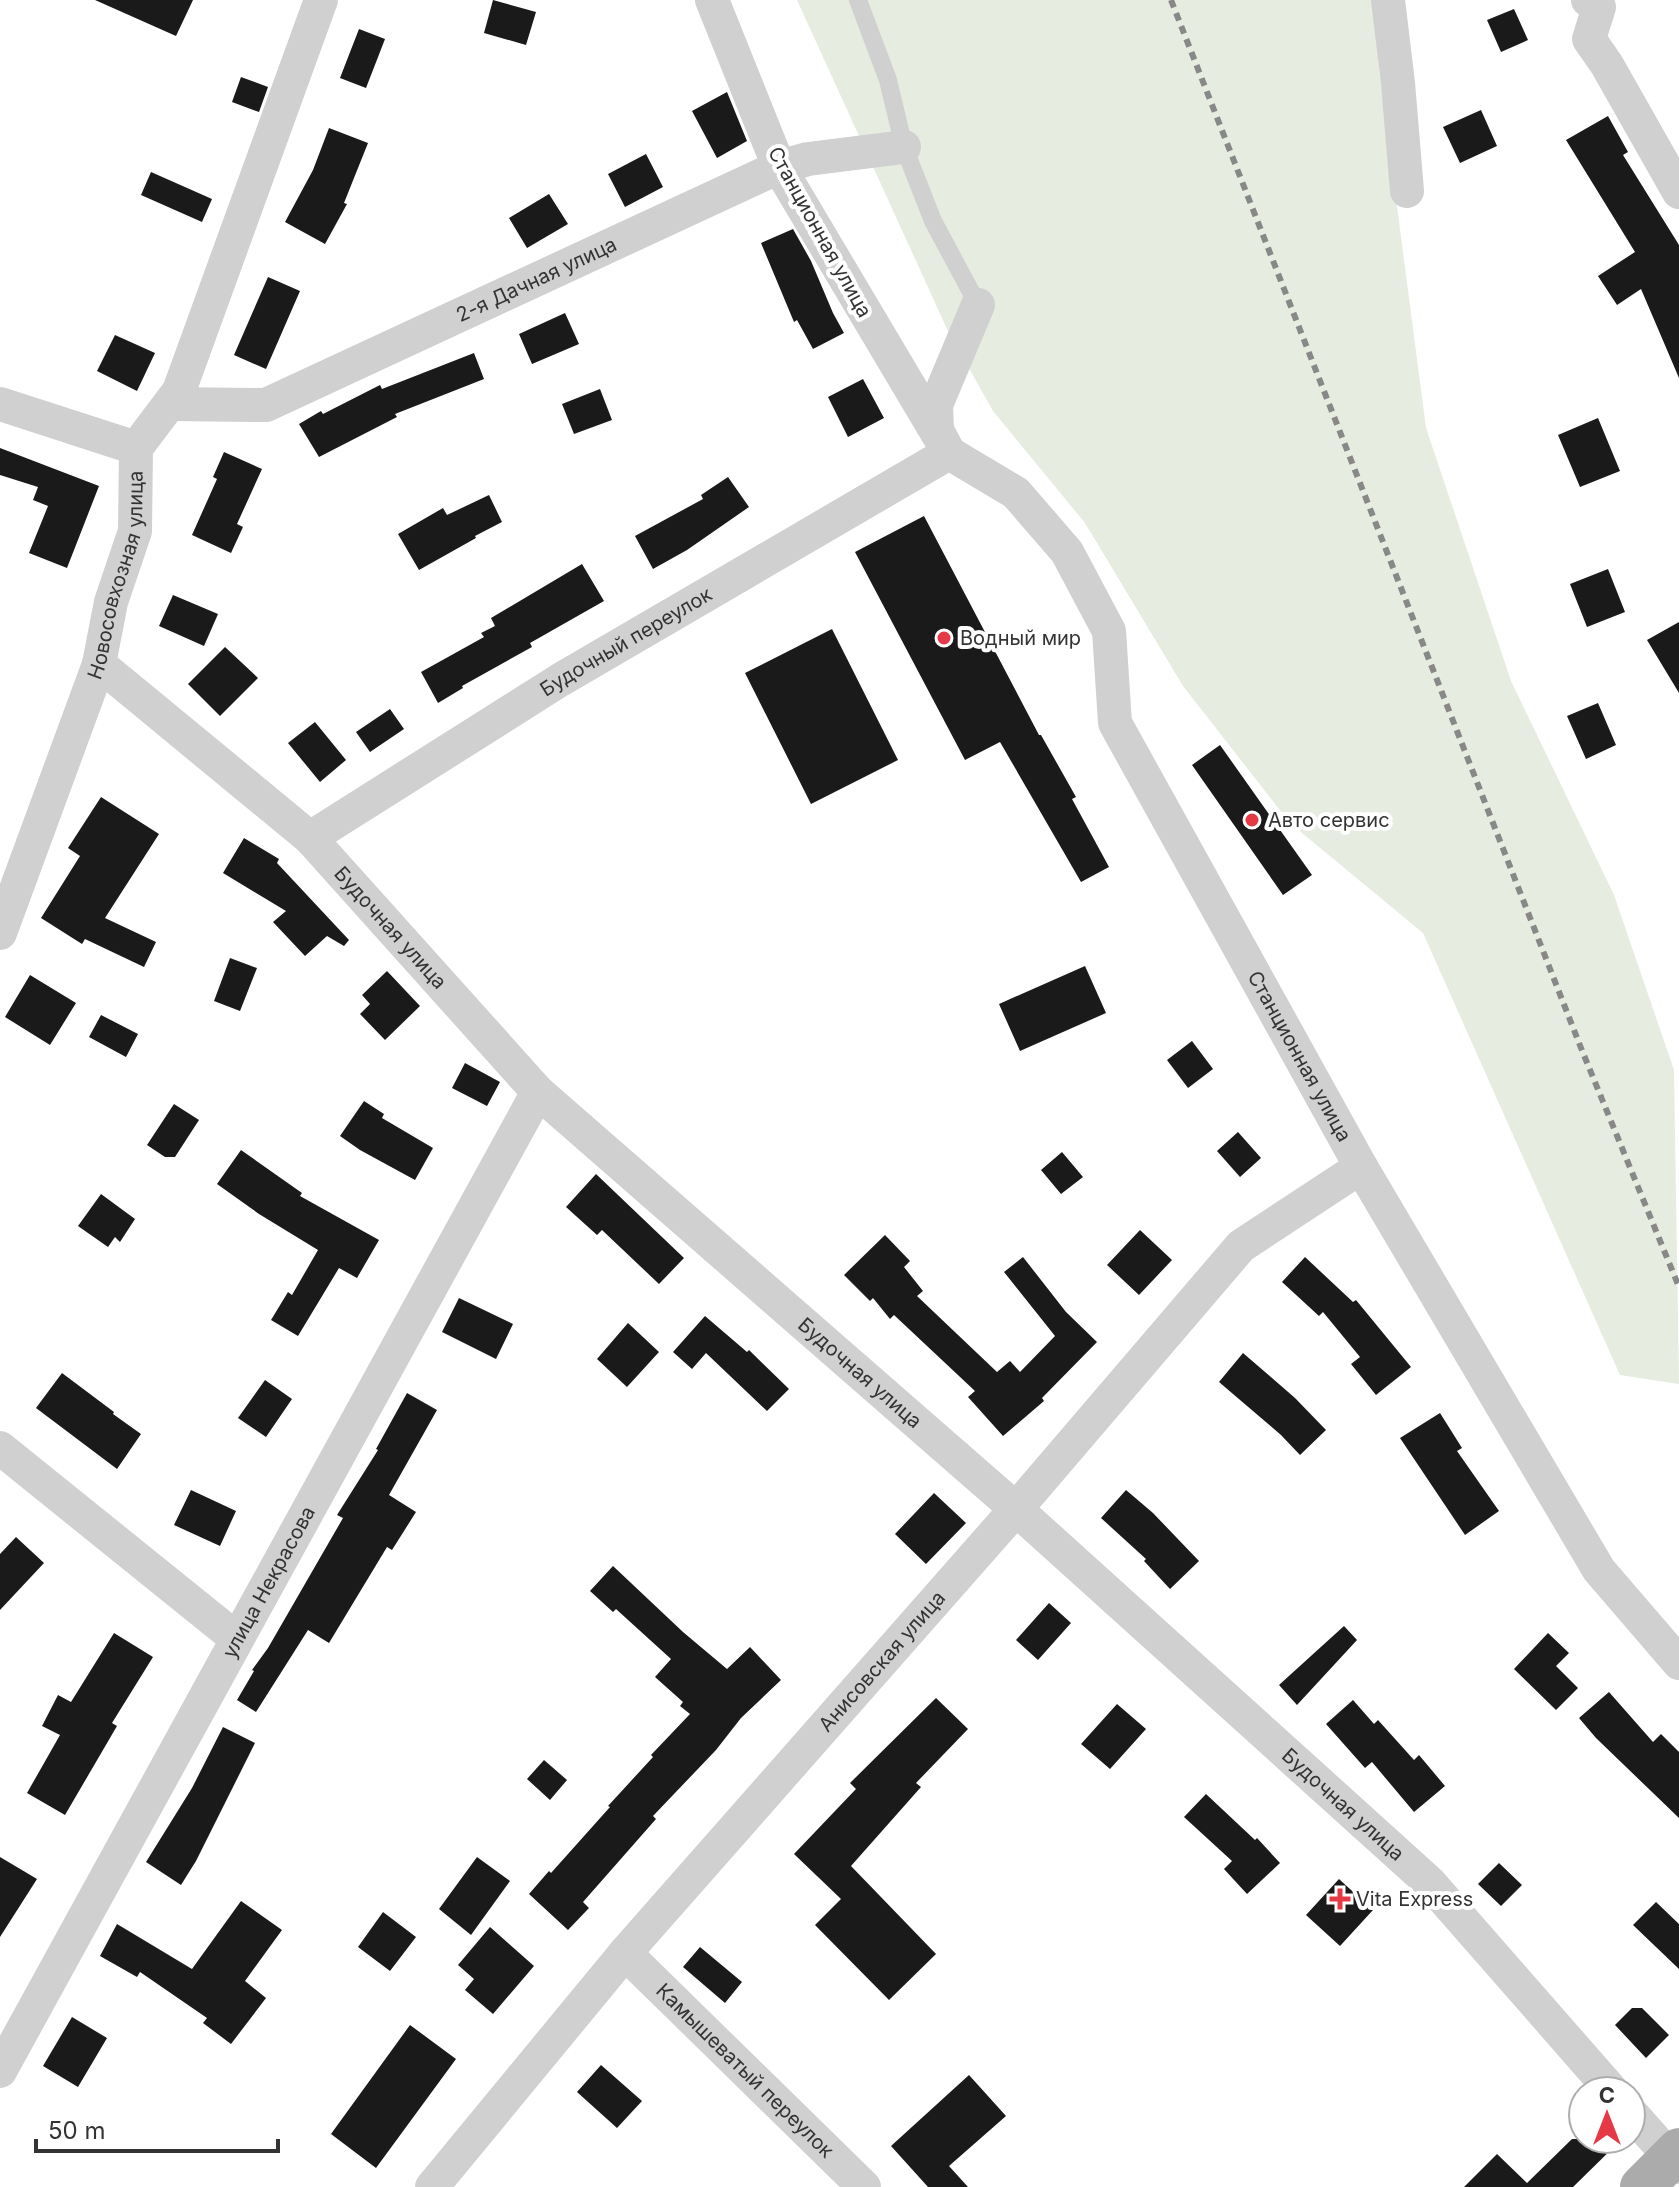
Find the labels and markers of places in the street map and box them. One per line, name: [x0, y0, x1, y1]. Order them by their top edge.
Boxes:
place label: Водный мир: [960, 626, 1081, 650]
marker: Водный мир: [935, 629, 953, 647]
place label: Авто сервис: [1268, 808, 1390, 832]
marker: Авто сервис: [1243, 811, 1261, 829]
place label: Vita Express: [1356, 1887, 1473, 1911]
marker: Vita Express: [1331, 1890, 1349, 1908]

